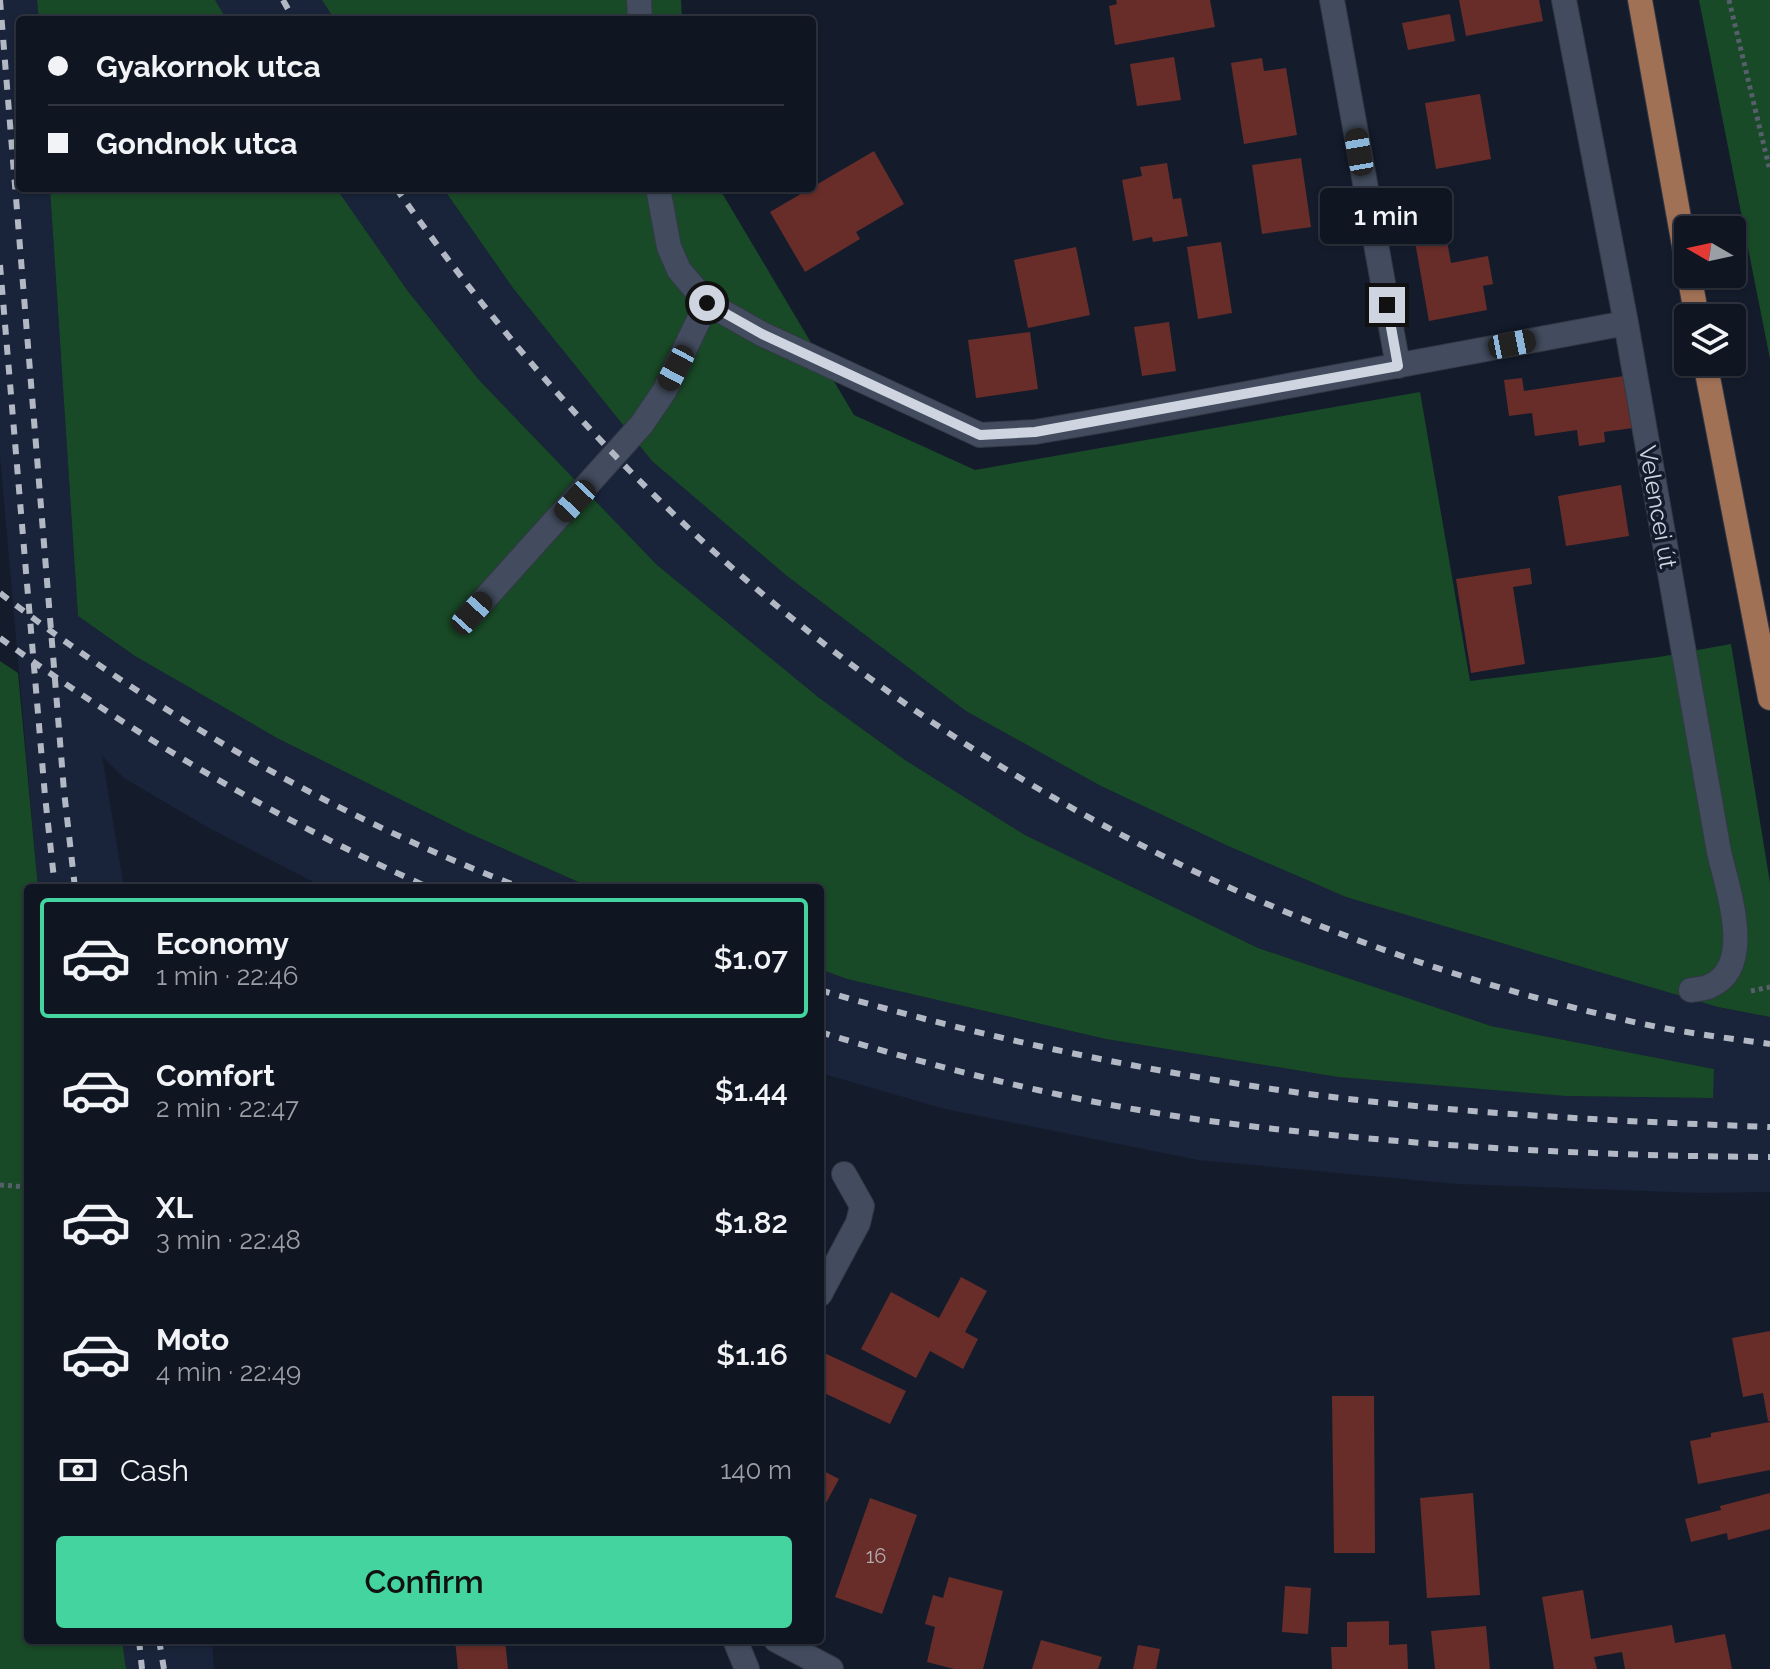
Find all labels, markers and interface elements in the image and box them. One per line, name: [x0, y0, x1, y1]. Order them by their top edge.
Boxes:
text: Gyakornok utca: [96, 49, 321, 84]
text: Gondnok utca: [96, 126, 298, 161]
car: [1343, 126, 1375, 178]
callout: 1 min: [1321, 189, 1453, 245]
text: 1 min: [1354, 201, 1418, 231]
north arrow: [1674, 216, 1746, 288]
map controls: [1674, 216, 1746, 376]
route start: [689, 285, 725, 321]
route end: [1369, 287, 1405, 323]
button: layers: [1674, 304, 1746, 376]
car: [1486, 328, 1538, 360]
car: [654, 341, 698, 395]
street label: Velencei út: [1633, 443, 1683, 571]
car: [550, 475, 600, 527]
car: [447, 587, 497, 639]
icon: car: [60, 922, 132, 994]
text: Economy: [156, 926, 289, 961]
text: $1.07: [714, 941, 788, 976]
text: 1 min · 22:46: [156, 961, 299, 991]
icon: car: [60, 1054, 132, 1126]
text: Comfort: [156, 1058, 275, 1093]
text: $1.44: [715, 1073, 788, 1108]
text: 2 min · 22:47: [156, 1093, 299, 1123]
icon: car: [60, 1186, 132, 1258]
text: XL: [156, 1190, 193, 1225]
text: $1.82: [714, 1205, 788, 1240]
text: 3 min · 22:48: [156, 1225, 301, 1255]
icon: car: [60, 1318, 132, 1390]
text: Moto: [156, 1322, 229, 1357]
text: $1.16: [716, 1337, 788, 1372]
text: 4 min · 22:49: [156, 1357, 301, 1387]
icon: cash: [56, 1448, 100, 1492]
text: Cash: [120, 1453, 189, 1488]
text: 140 m: [720, 1455, 792, 1485]
button: Confirm: [56, 1536, 792, 1628]
house number: 16: [866, 1544, 886, 1568]

